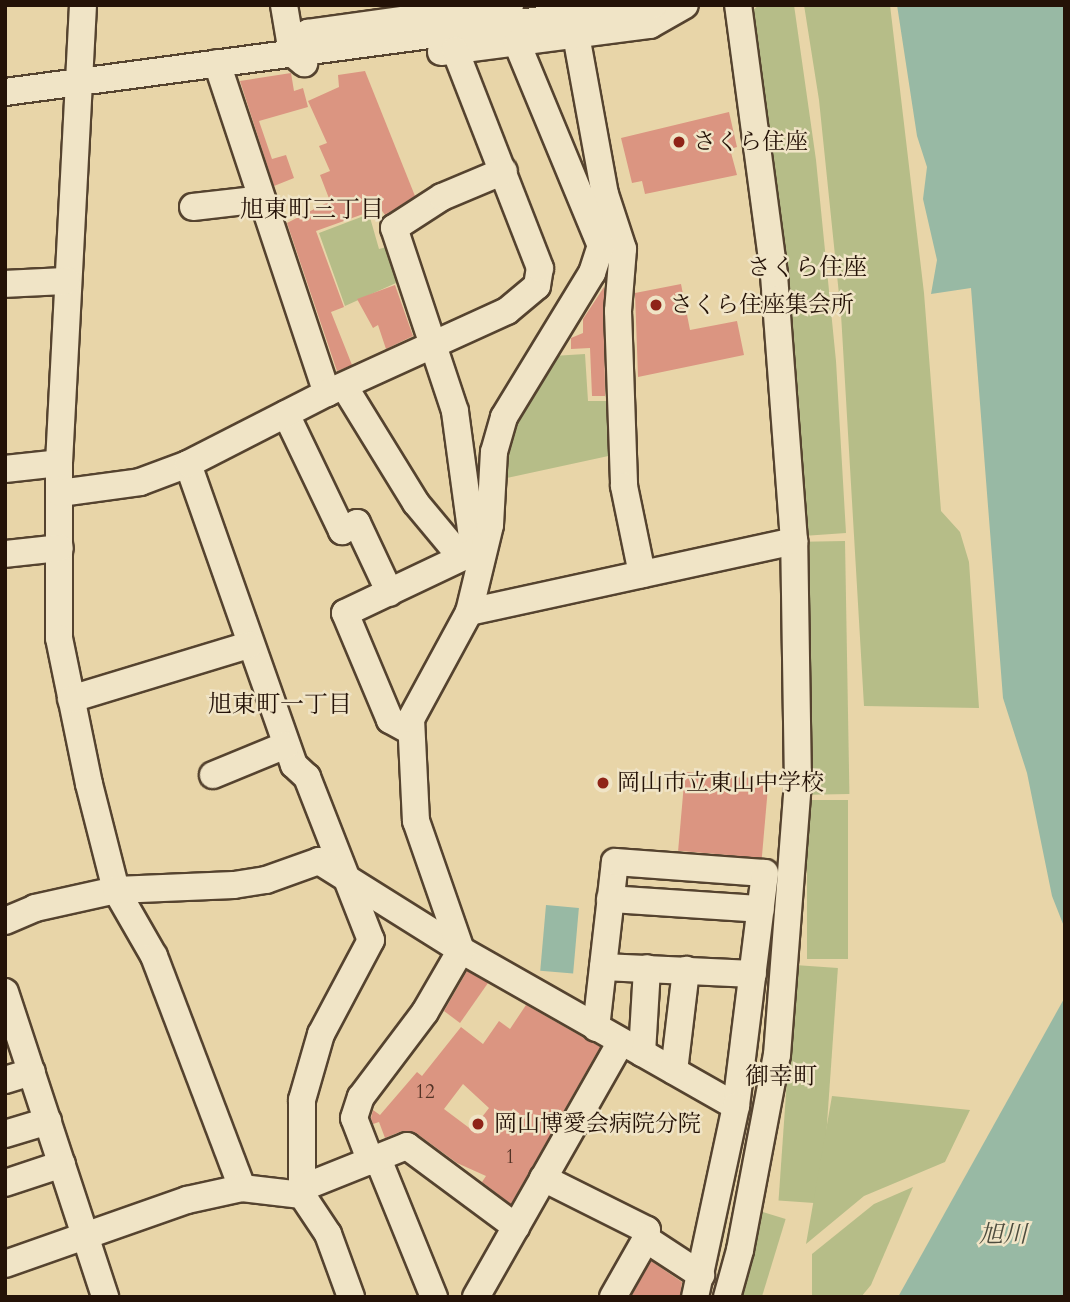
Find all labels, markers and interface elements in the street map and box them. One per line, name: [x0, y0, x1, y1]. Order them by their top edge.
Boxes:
place label: さくら住座: [693, 128, 808, 156]
marker: さくら住座: [671, 134, 687, 150]
district label: 旭東町三丁目: [240, 196, 384, 224]
district label: さくら住座: [747, 254, 867, 282]
place label: さくら住座集会所: [670, 291, 854, 319]
marker: さくら住座集会所: [648, 297, 664, 313]
district label: 旭東町一丁目: [208, 691, 352, 719]
place label: 岡山市立東山中学校: [617, 769, 824, 797]
marker: 岡山市立東山中学校: [595, 775, 611, 791]
district label: 御幸町: [745, 1063, 817, 1091]
house number: 12: [415, 1082, 435, 1104]
place label: 岡山博愛会病院分院: [494, 1110, 701, 1138]
marker: 岡山博愛会病院分院: [468, 1114, 488, 1134]
house number: 1: [505, 1147, 515, 1169]
water label: 旭川: [979, 1221, 1027, 1249]

